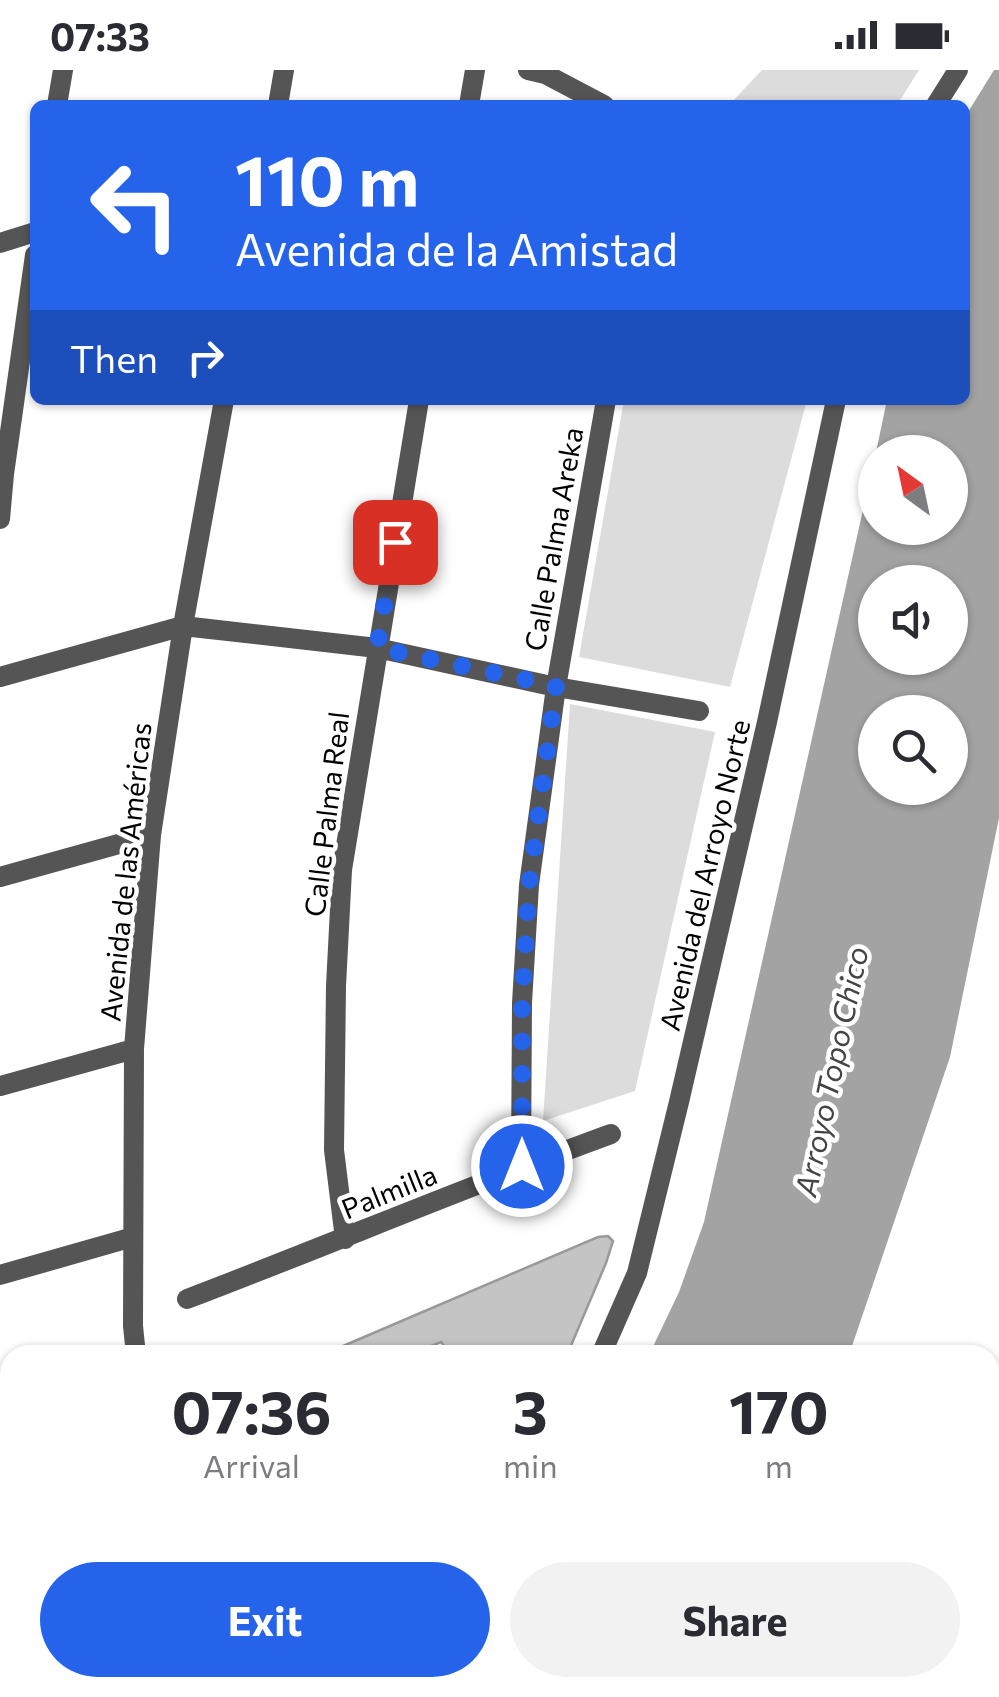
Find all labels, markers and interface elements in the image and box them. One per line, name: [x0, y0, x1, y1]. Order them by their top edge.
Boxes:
text: 07:33: [50, 12, 150, 59]
text: 110 m: [235, 135, 419, 220]
icon: left: [70, 140, 200, 270]
text: Avenida de la Amistad: [235, 220, 678, 275]
icon: right: [178, 330, 233, 385]
text: Then: [70, 334, 158, 381]
street label: Calle Palma Areka: [517, 424, 589, 654]
north arrow: [858, 435, 968, 545]
map controls: [858, 435, 968, 805]
pin: [353, 500, 438, 585]
icon: arrive: [368, 515, 423, 570]
button: sound: [858, 565, 968, 675]
button: search: [858, 695, 968, 805]
street label: Calle Palma Real: [297, 710, 355, 918]
street label: Avenida del Arroyo Norte: [652, 716, 756, 1034]
street label: Avenida de las Américas: [92, 721, 158, 1023]
water label: Arroyo Topo Chico: [785, 943, 875, 1200]
position arrow: [470, 1114, 574, 1218]
street label: Palmilla: [336, 1157, 442, 1225]
text: 07:36: [171, 1373, 332, 1446]
text: 3: [513, 1373, 548, 1446]
text: 170: [729, 1373, 829, 1446]
text: Arrival: [203, 1445, 300, 1485]
text: min: [503, 1445, 557, 1485]
text: m: [765, 1445, 793, 1485]
button: Exit: [40, 1562, 490, 1677]
button: Share: [510, 1562, 960, 1677]

